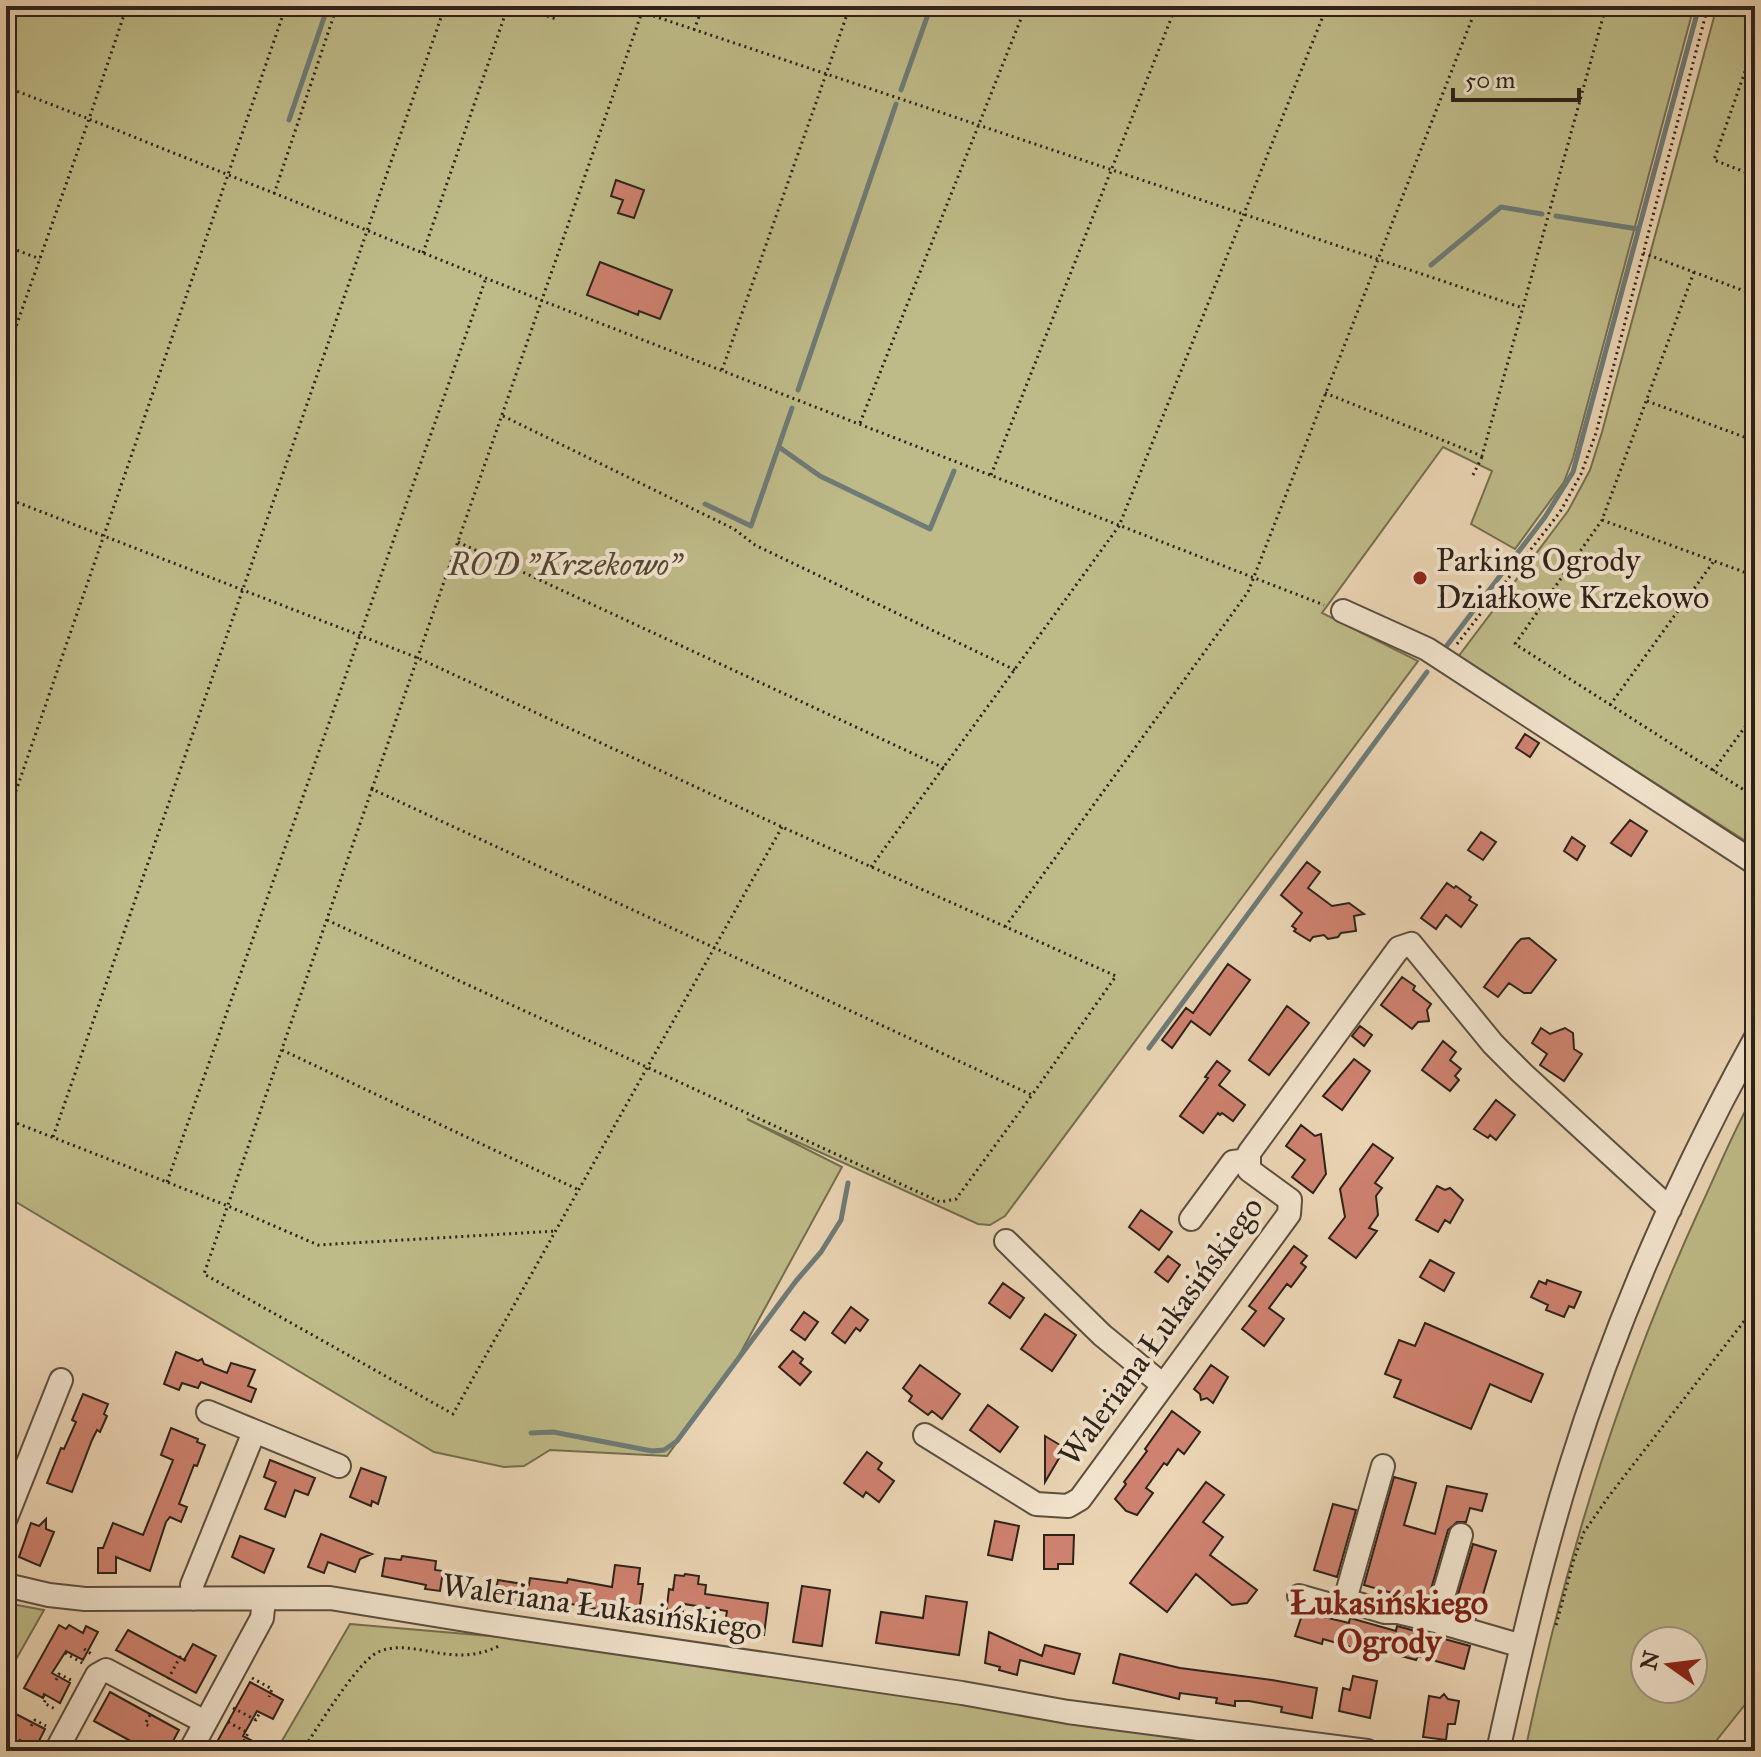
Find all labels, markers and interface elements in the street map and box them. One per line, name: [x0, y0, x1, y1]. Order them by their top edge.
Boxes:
scale bar: [1453, 52, 1579, 102]
text: 50 m: [1465, 65, 1515, 95]
place label: Parking Ogrody Działkowe Krzekowo: [1436, 541, 1709, 617]
park label: ROD "Krzekowo": [447, 545, 684, 584]
marker: Parking Ogrody Działkowe Krzekowo: [1411, 569, 1429, 587]
street label: Waleriana Łukasińskiego: [1050, 1189, 1272, 1473]
street label: Waleriana Łukasińskiego: [439, 1565, 765, 1649]
district label: Łukasińskiego Ogrody: [1290, 1582, 1488, 1662]
north arrow: [1629, 1625, 1709, 1705]
text: N: [1635, 1648, 1666, 1673]

